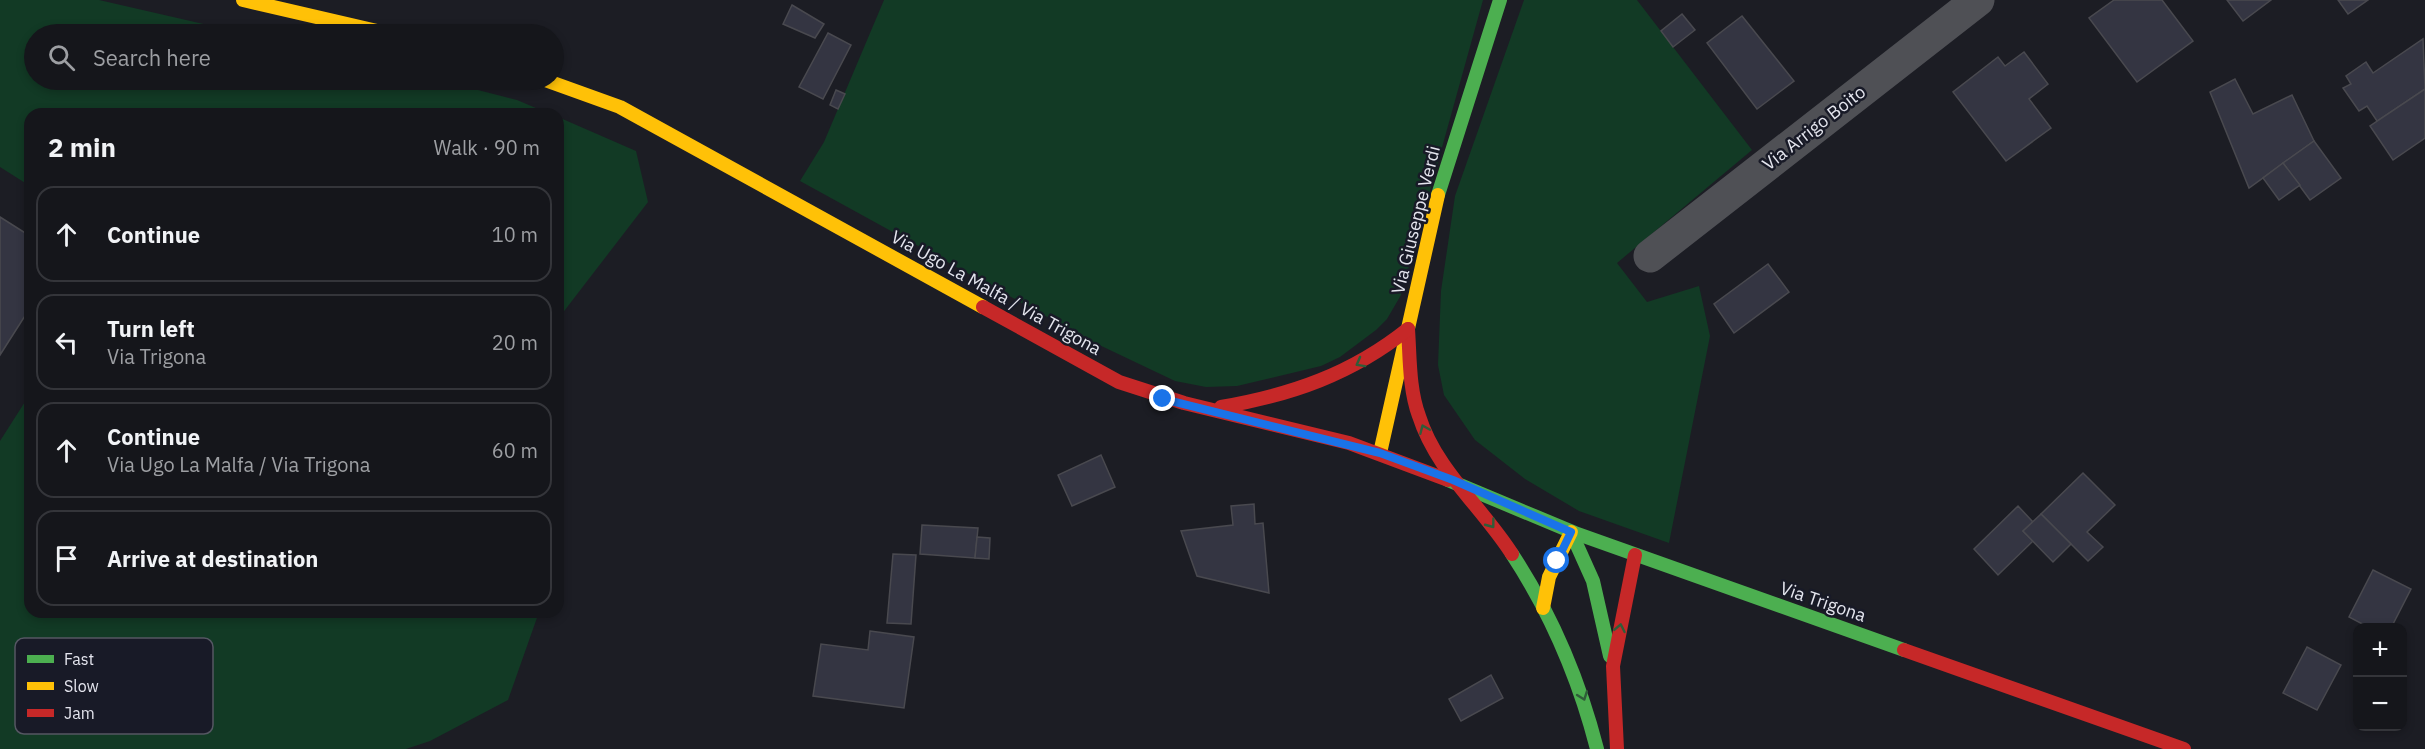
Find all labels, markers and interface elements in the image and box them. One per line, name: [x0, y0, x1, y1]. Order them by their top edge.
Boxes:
search box: [24, 24, 564, 90]
icon: search: [45, 41, 78, 74]
text: Search here: [93, 43, 211, 72]
street label: Via Arrigo Boito: [1757, 80, 1870, 175]
text: 2 min: [48, 130, 116, 164]
text: Walk · 90 m: [434, 134, 540, 161]
street label: Via Giuseppe Verdi: [1386, 143, 1445, 296]
icon: ahead: [50, 218, 83, 251]
text: Continue: [107, 220, 200, 249]
text: 10 m: [492, 221, 538, 248]
street label: Via Ugo La Malfa / Via Trigona: [887, 225, 1106, 360]
text: Turn left: [107, 314, 195, 343]
icon: left: [50, 326, 83, 359]
text: 20 m: [492, 329, 538, 356]
text: Via Trigona: [107, 343, 206, 370]
one-way arrow: [1356, 356, 1366, 367]
route end: [1149, 385, 1175, 411]
text: Continue: [107, 422, 200, 451]
one-way arrow: [1419, 425, 1431, 436]
icon: ahead: [50, 434, 83, 467]
text: 60 m: [492, 437, 538, 464]
text: Via Ugo La Malfa / Via Trigona: [107, 451, 370, 478]
one-way arrow: [1484, 518, 1495, 529]
icon: arrive: [50, 542, 83, 575]
text: Arrive at destination: [107, 544, 318, 573]
route start: [1543, 547, 1569, 573]
street label: Via Trigona: [1777, 576, 1869, 627]
map controls: [2353, 623, 2407, 731]
button: +: [2353, 623, 2407, 677]
one-way arrow: [1613, 624, 1626, 634]
legend: [15, 638, 213, 734]
text: Fast: [64, 649, 94, 669]
text: Slow: [64, 676, 99, 696]
button: −: [2353, 677, 2407, 731]
one-way arrow: [1575, 690, 1588, 700]
text: Jam: [64, 703, 95, 723]

